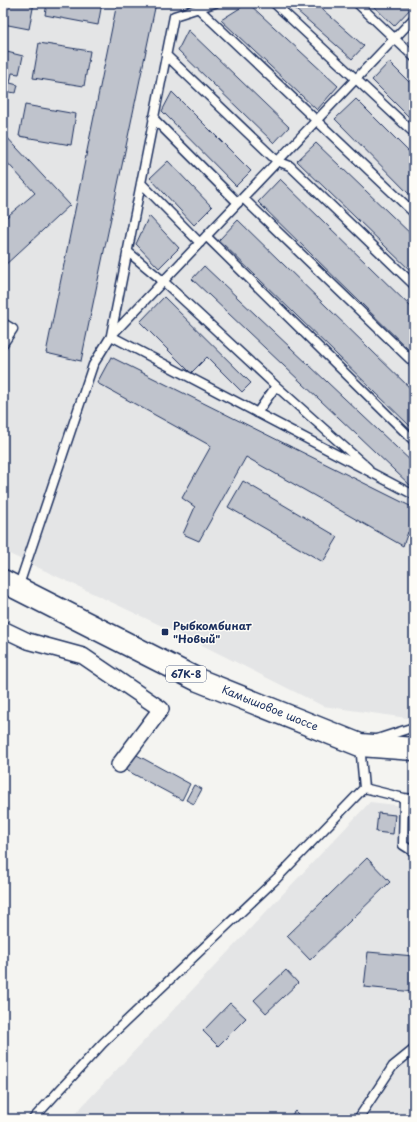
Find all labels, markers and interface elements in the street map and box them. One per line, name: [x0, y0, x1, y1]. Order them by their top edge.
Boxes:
place label: Рыбкомбинат "Новый": [173, 617, 252, 647]
marker: Рыбкомбинат "Новый": [160, 627, 170, 637]
road number: 67К-8: [166, 666, 206, 682]
street label: Камышовое шоссе: [219, 680, 321, 735]

